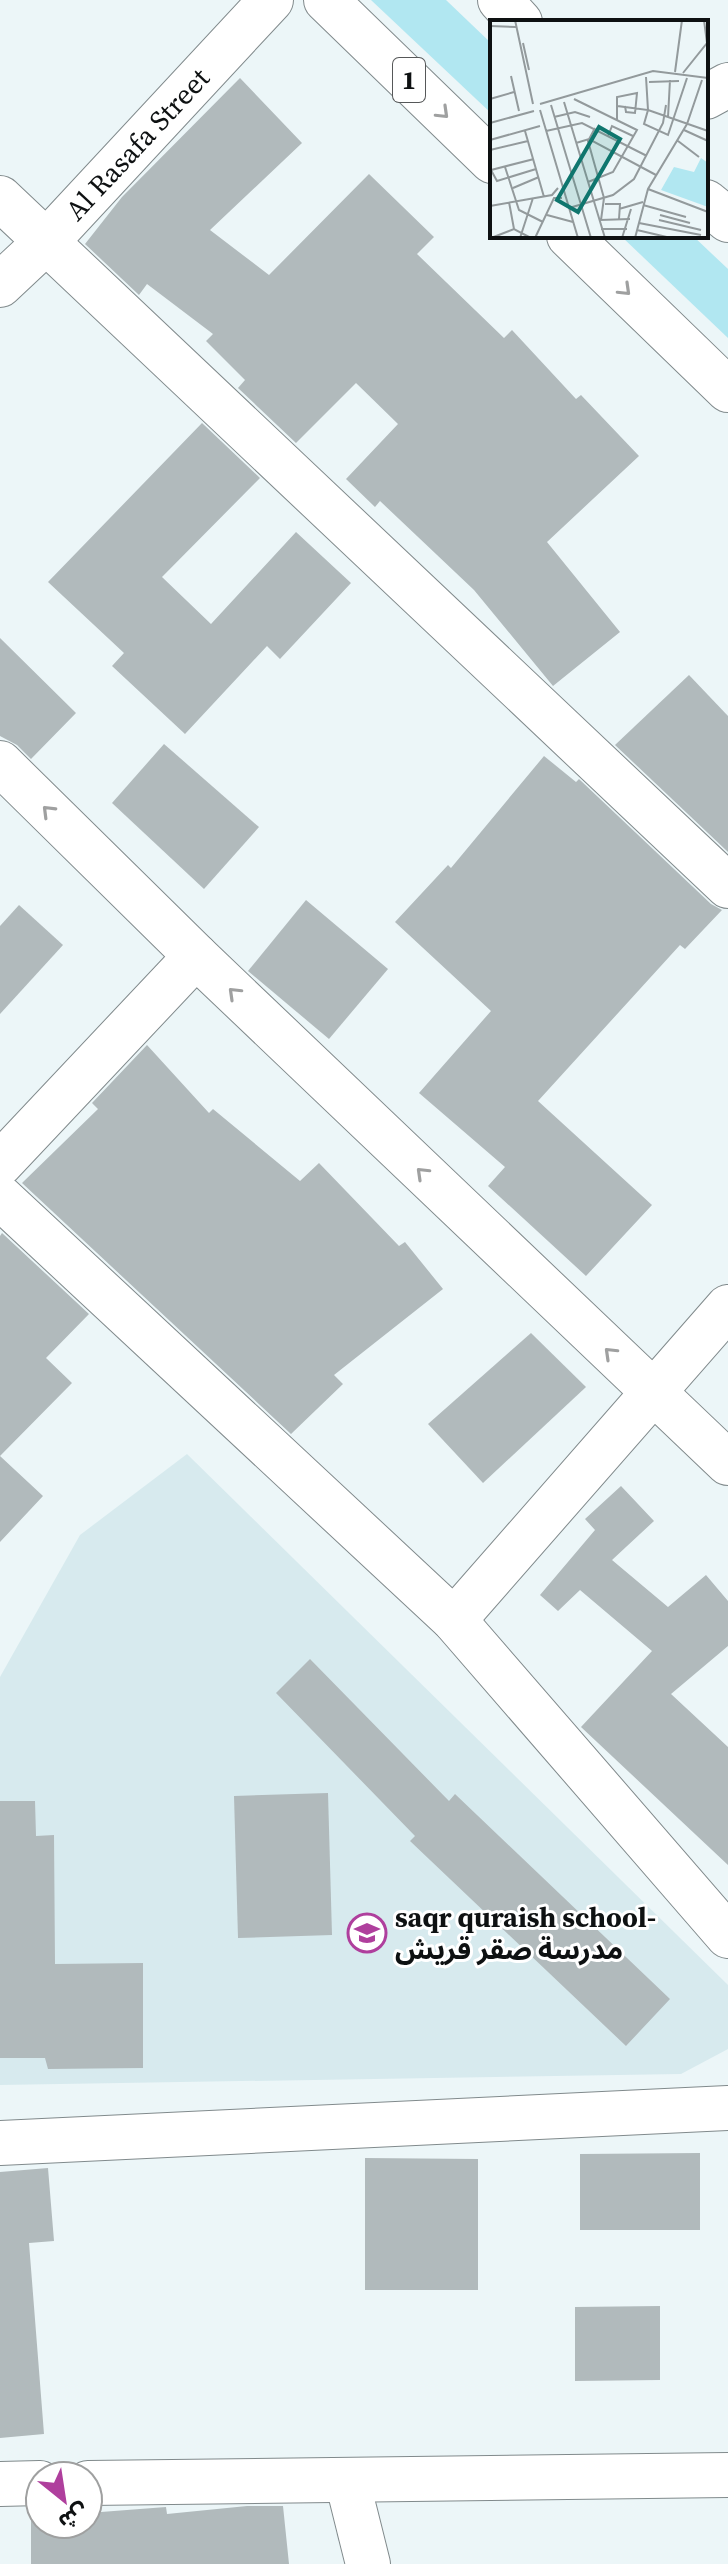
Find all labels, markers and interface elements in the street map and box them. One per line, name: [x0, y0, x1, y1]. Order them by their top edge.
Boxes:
inset map: [490, 20, 708, 238]
road number: 1: [393, 58, 425, 102]
street label: Al Rasafa Street: [56, 59, 218, 228]
one-way arrow: [434, 104, 448, 118]
one-way arrow: [616, 281, 630, 296]
one-way arrow: [43, 806, 57, 820]
one-way arrow: [229, 988, 243, 1002]
one-way arrow: [417, 1167, 431, 1182]
one-way arrow: [604, 1348, 619, 1362]
place label: saqr quraish school- مدرسة صقر قريش: [395, 1898, 656, 1968]
school or university icon: saqr quraish school- مدرسة صقر قريش: [346, 1912, 388, 1954]
north arrow: [24, 2460, 104, 2540]
text: ش: [53, 2497, 95, 2538]

